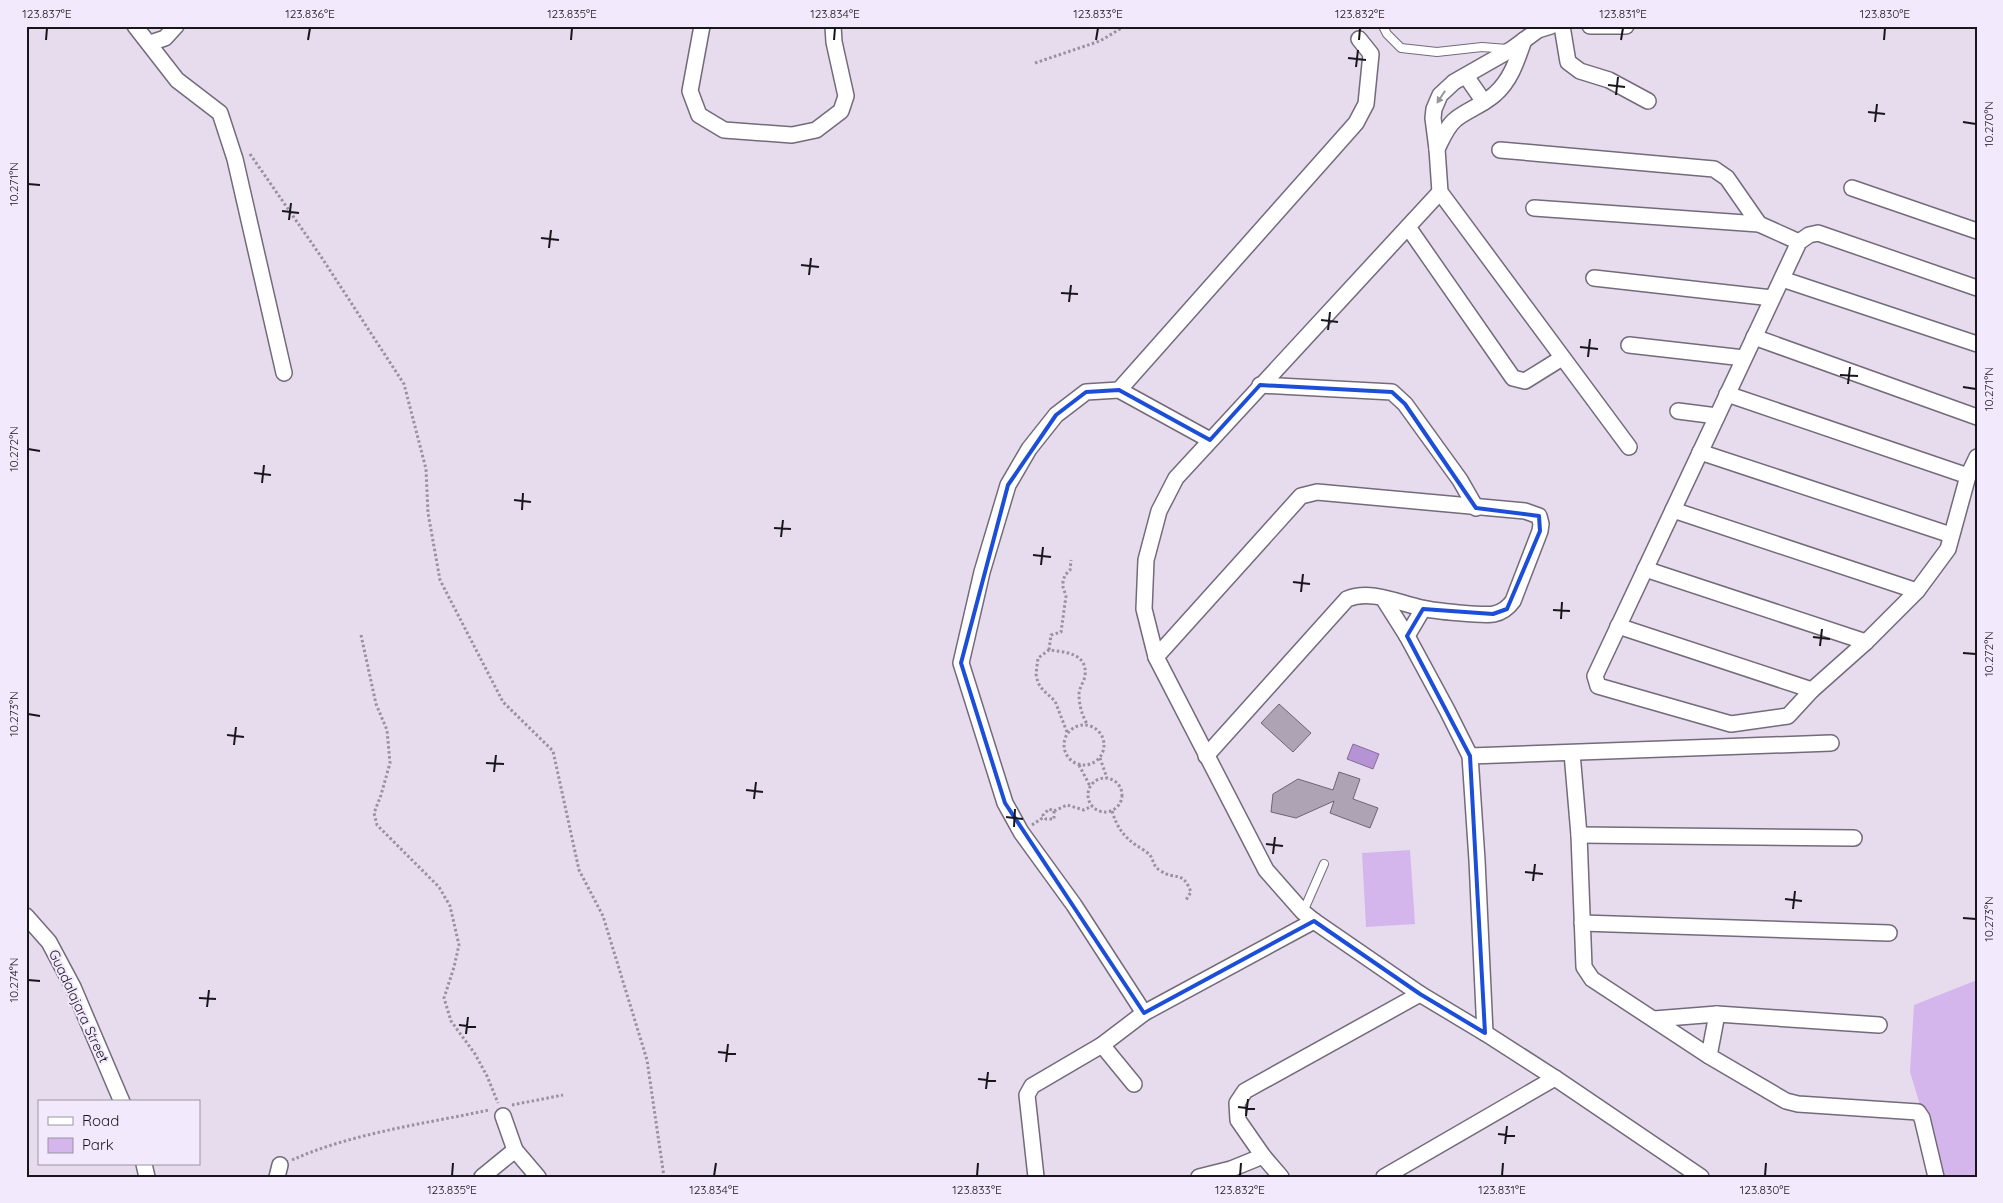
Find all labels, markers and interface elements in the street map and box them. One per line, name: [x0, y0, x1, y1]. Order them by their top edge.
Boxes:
text: 123.837°E: [22, 6, 72, 21]
text: 123.836°E: [285, 6, 335, 21]
text: 123.835°E: [547, 6, 597, 21]
text: 123.834°E: [810, 6, 860, 21]
text: 123.833°E: [1073, 6, 1123, 21]
text: 123.832°E: [1335, 6, 1385, 21]
text: 123.831°E: [1599, 6, 1647, 21]
text: 123.830°E: [1860, 6, 1910, 21]
one-way arrow: [1436, 90, 1445, 104]
text: 10.270°N: [1981, 101, 1996, 147]
text: 10.271°N: [6, 162, 21, 206]
text: 10.271°N: [1981, 367, 1996, 411]
text: 10.272°N: [6, 426, 21, 472]
text: 10.272°N: [1981, 631, 1996, 677]
text: 10.273°N: [6, 691, 21, 737]
text: 10.273°N: [1981, 896, 1996, 942]
street label: Guadalajara Street: [45, 947, 113, 1066]
text: 10.274°N: [6, 958, 21, 1002]
legend: [38, 1100, 200, 1166]
text: Road: [82, 1111, 119, 1130]
text: Park: [82, 1135, 114, 1154]
text: 123.835°E: [427, 1182, 477, 1197]
text: 123.834°E: [689, 1182, 739, 1197]
text: 123.833°E: [952, 1182, 1002, 1197]
text: 123.832°E: [1215, 1182, 1265, 1197]
text: 123.831°E: [1478, 1182, 1526, 1197]
text: 123.830°E: [1740, 1182, 1790, 1197]

